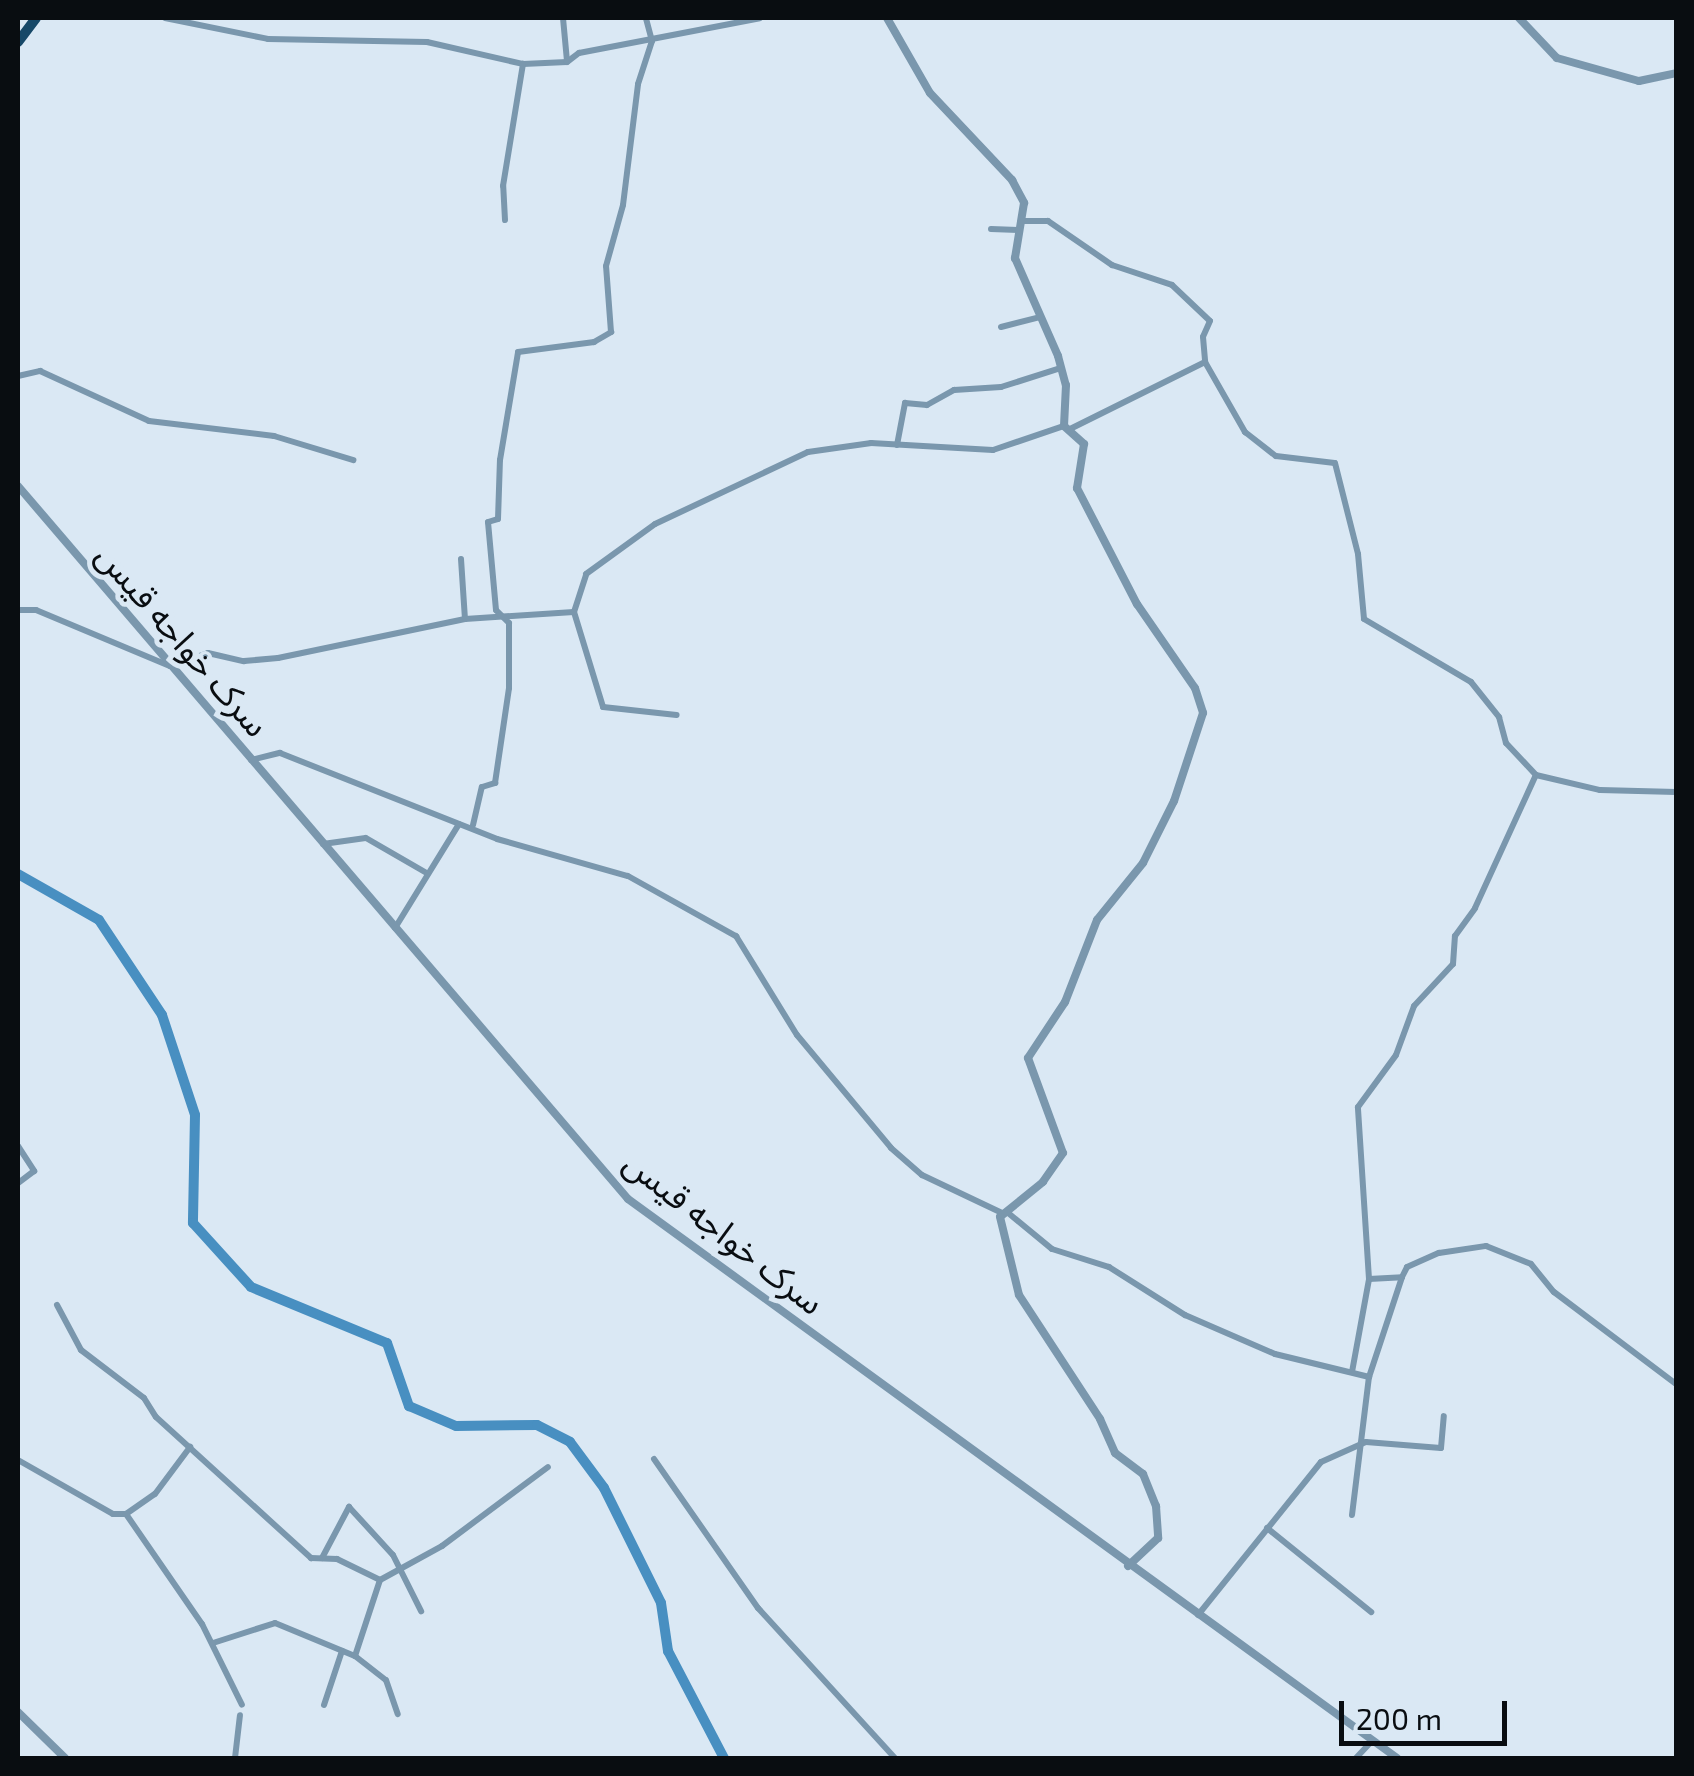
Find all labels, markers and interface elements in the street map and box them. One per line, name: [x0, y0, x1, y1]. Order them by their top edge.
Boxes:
street label: سرک خواجه قیس: [89, 534, 279, 744]
street label: سرک خواجه قیس: [617, 1140, 833, 1322]
scale bar: [1344, 1681, 1512, 1743]
text: 200 m: [1356, 1700, 1442, 1736]

